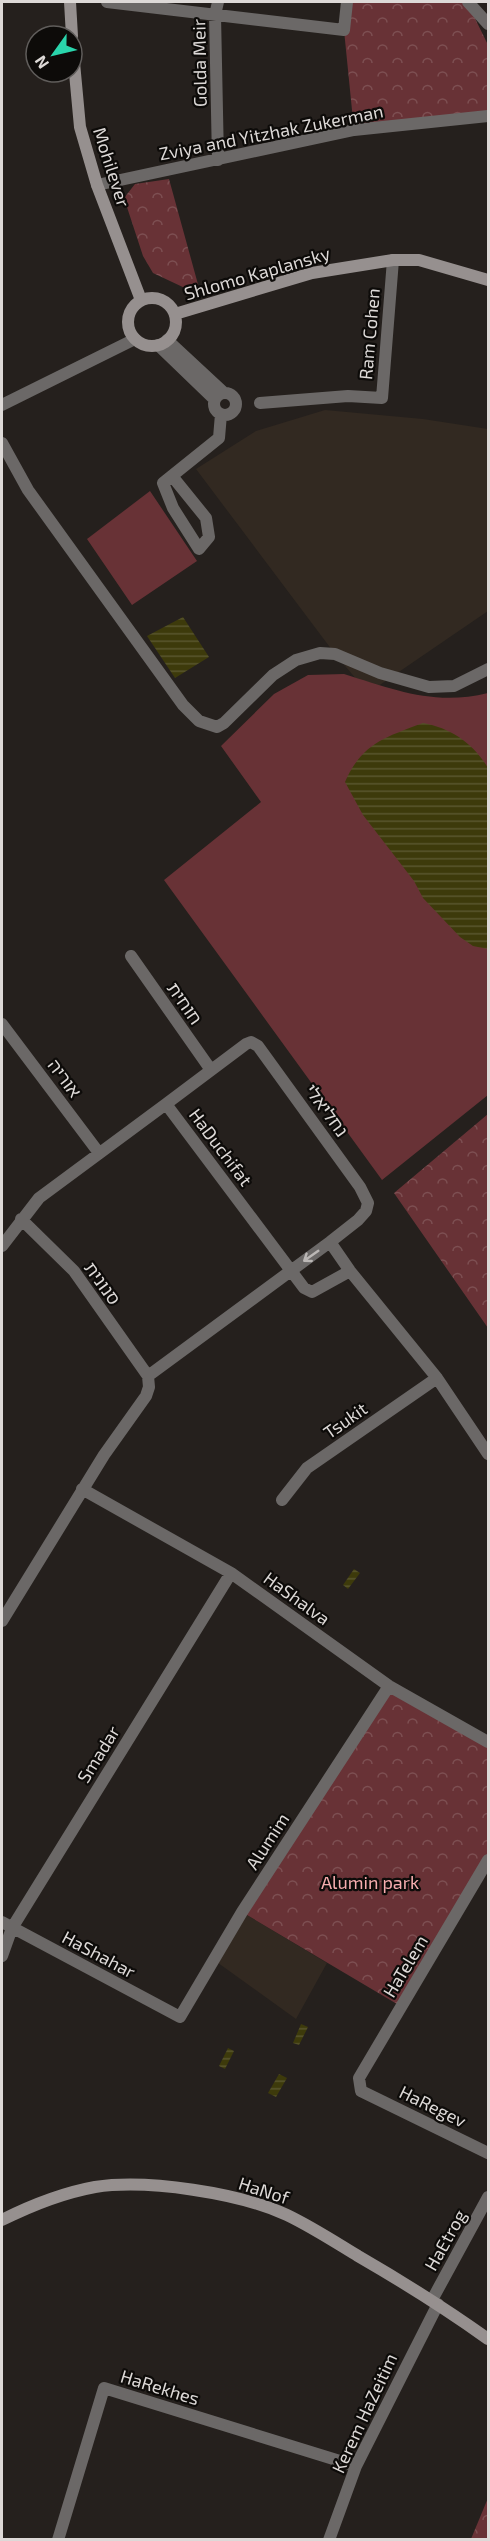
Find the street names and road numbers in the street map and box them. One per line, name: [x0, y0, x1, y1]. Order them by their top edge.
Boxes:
street label: Golda Meir: [187, 19, 211, 107]
street label: Zviya and Yitzhak Zukerman: [157, 99, 385, 165]
street label: Mohilever: [89, 125, 135, 209]
street label: Shlomo Kaplansky: [182, 242, 333, 304]
street label: Ram Cohen: [354, 287, 384, 381]
street label: חוחית: [163, 978, 207, 1028]
street label: אוריה: [44, 1055, 86, 1101]
street label: נחליאלי: [301, 1079, 353, 1141]
street label: HaDuchifat: [185, 1104, 257, 1190]
street label: סנונית: [80, 1257, 126, 1309]
street label: Tsukit: [319, 1397, 371, 1443]
street label: HaShalva: [260, 1567, 334, 1629]
street label: Smadar: [72, 1721, 124, 1787]
street label: Alumim: [241, 1809, 293, 1873]
street label: HaShahar: [59, 1926, 139, 1982]
street label: HaTelem: [378, 1931, 432, 2001]
street label: HaRegev: [396, 2080, 470, 2132]
street label: HaNof: [236, 2172, 293, 2209]
street label: HaEtrog: [419, 2206, 471, 2274]
street label: Kerem HaZeitim: [327, 2350, 401, 2476]
street label: HaRekhes: [118, 2365, 202, 2409]

